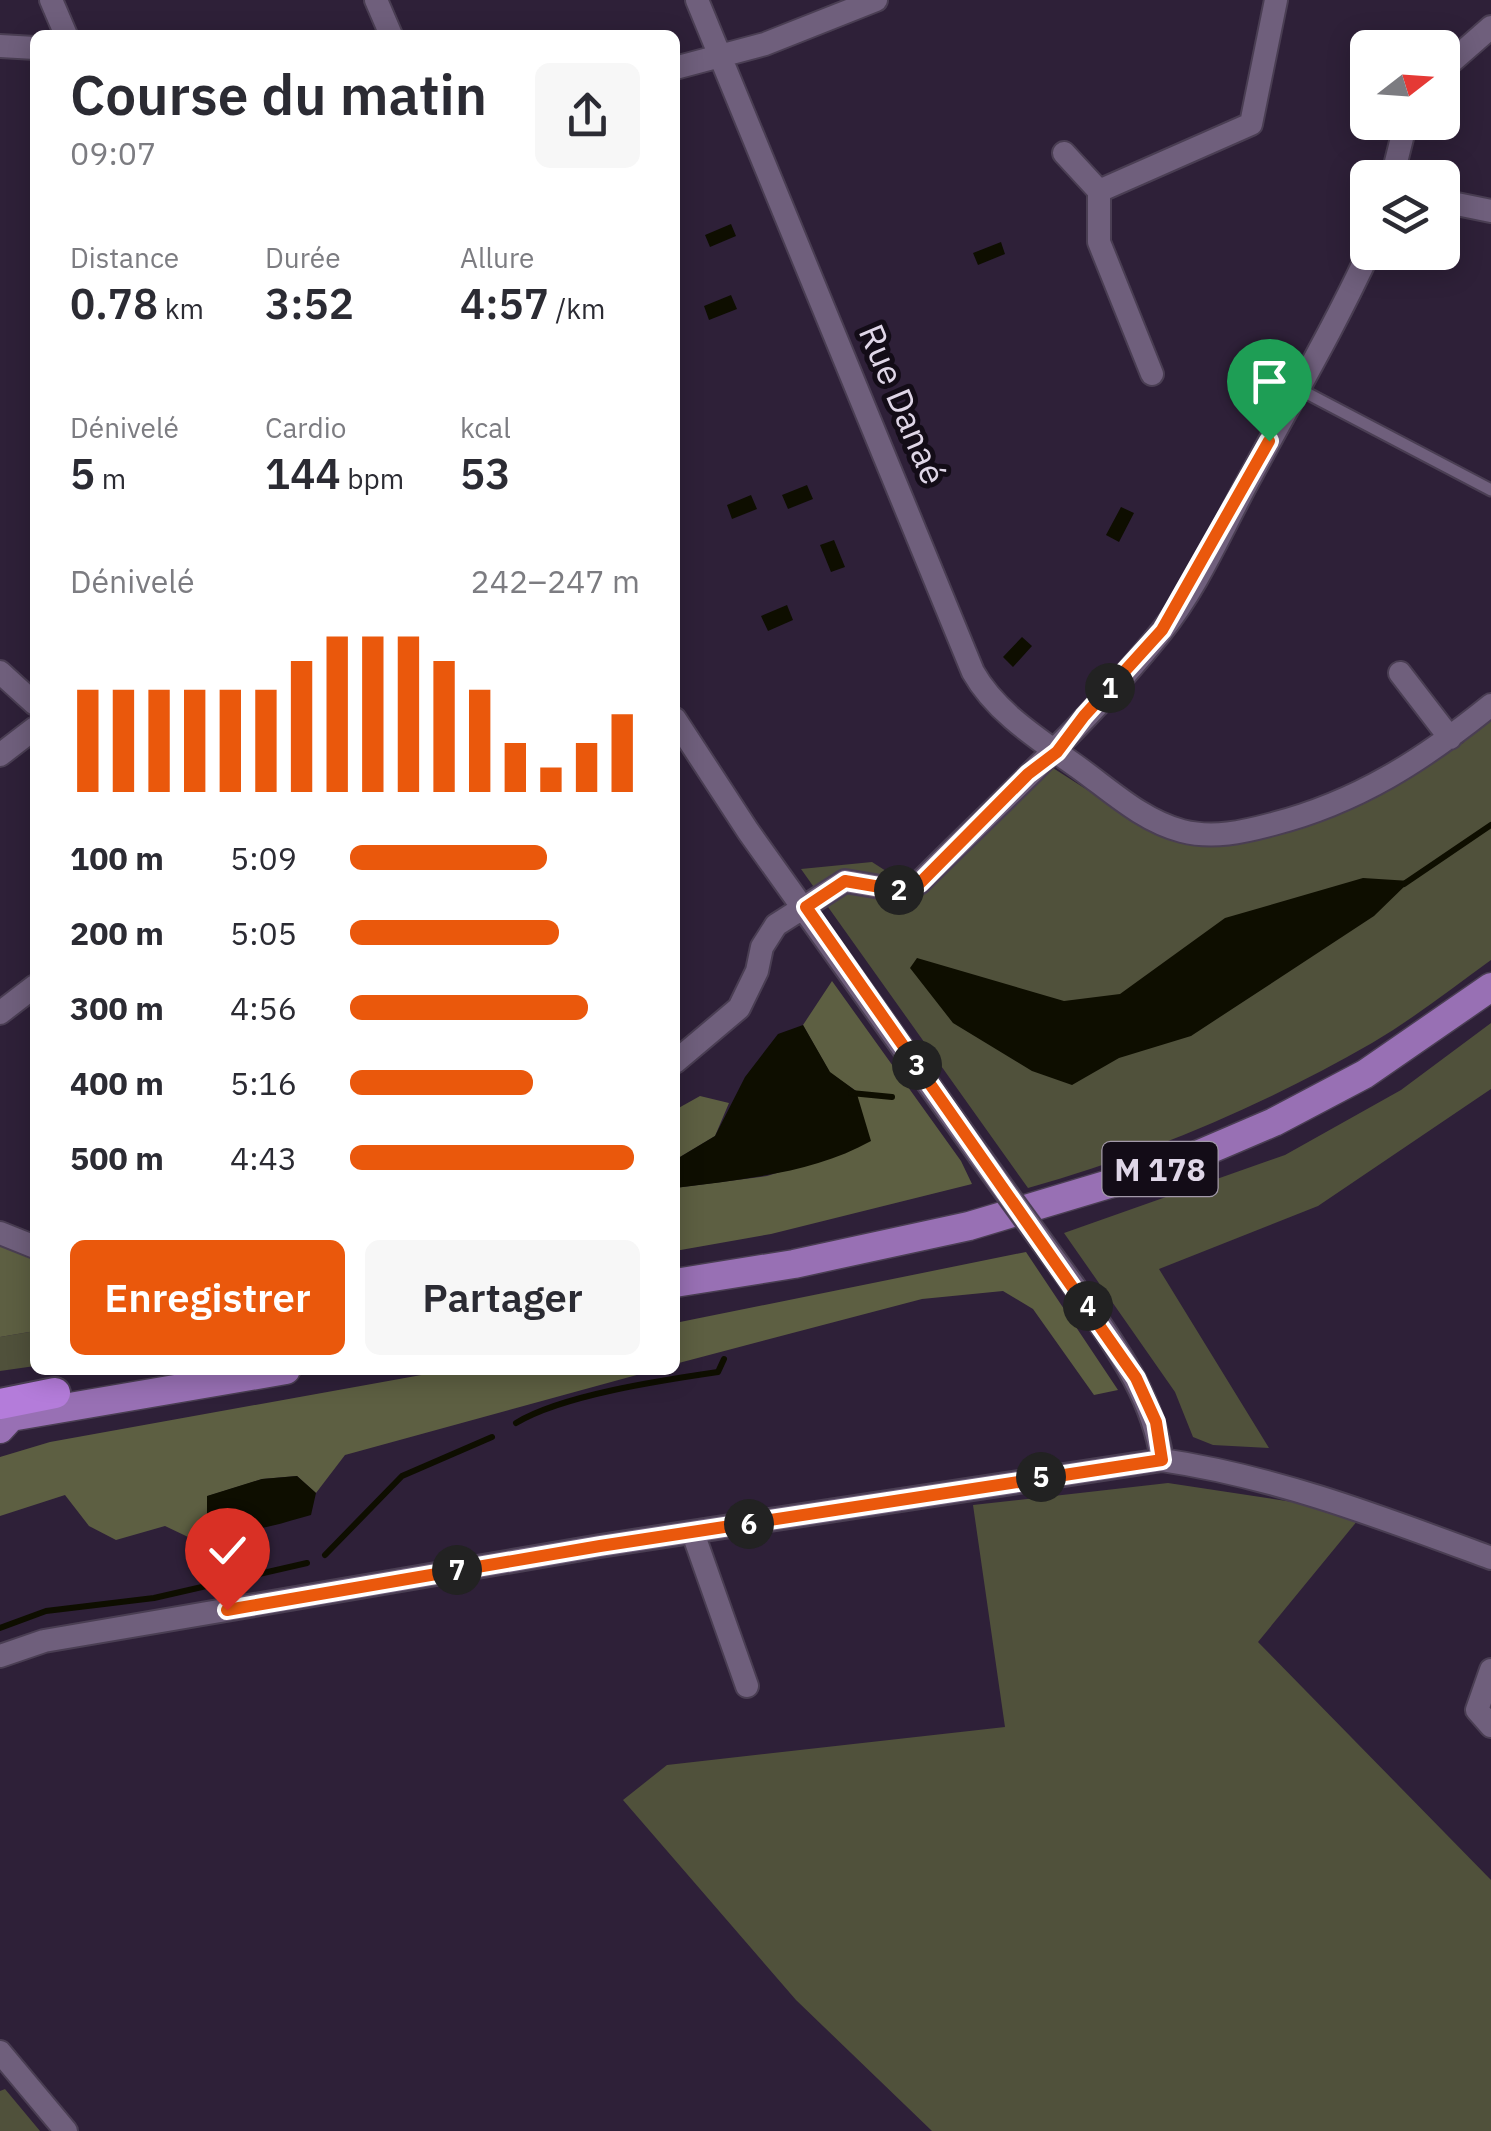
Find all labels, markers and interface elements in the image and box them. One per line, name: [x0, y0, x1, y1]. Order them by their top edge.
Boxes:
north arrow: [1350, 30, 1460, 140]
map controls: [1350, 30, 1460, 270]
text: Course du matin: [70, 59, 487, 130]
button: share: [535, 63, 640, 168]
text: 09:07: [70, 132, 156, 174]
button: layers: [1350, 160, 1460, 270]
text: Distance: [70, 239, 179, 276]
text: Durée: [265, 239, 341, 276]
text: Allure: [460, 239, 534, 276]
text: 0.78: [70, 276, 158, 331]
text: 3:52: [265, 276, 354, 331]
text: 4:57: [460, 276, 549, 331]
text: km: [158, 290, 204, 327]
text: /km: [549, 290, 606, 327]
street label: Rue Danaé: [849, 317, 957, 491]
pin: [1227, 339, 1312, 442]
icon: arrive: [1242, 354, 1297, 409]
text: Dénivelé: [70, 409, 179, 446]
text: Cardio: [265, 409, 346, 446]
text: kcal: [460, 409, 511, 446]
text: 5: [70, 446, 95, 501]
text: 144: [265, 446, 341, 501]
text: 53: [460, 446, 510, 501]
text: m: [95, 460, 126, 497]
text: bpm: [341, 460, 404, 497]
text: Dénivelé: [70, 560, 195, 602]
text: 242–247 m: [470, 560, 640, 602]
pin: 1: [1085, 663, 1135, 713]
text: 1: [1102, 669, 1118, 706]
text: 100 m: [70, 837, 164, 879]
text: 5:09: [230, 837, 297, 879]
pin: 2: [874, 865, 924, 915]
text: 2: [891, 871, 907, 908]
text: 200 m: [70, 912, 164, 954]
text: 5:05: [230, 912, 297, 954]
text: 300 m: [70, 987, 164, 1029]
text: 4:56: [230, 987, 297, 1029]
pin: 3: [892, 1040, 942, 1090]
text: 3: [909, 1046, 925, 1083]
text: 400 m: [70, 1062, 164, 1104]
text: 5:16: [230, 1062, 297, 1104]
text: 500 m: [70, 1137, 164, 1179]
text: 4:43: [230, 1137, 297, 1179]
road number: M 178: [1102, 1142, 1218, 1196]
button: Enregistrer: [70, 1240, 345, 1355]
button: Partager: [365, 1240, 640, 1355]
pin: 4: [1063, 1281, 1113, 1331]
text: 4: [1080, 1287, 1096, 1324]
pin: 5: [1016, 1452, 1066, 1502]
text: 5: [1033, 1458, 1049, 1495]
pin: 6: [724, 1499, 774, 1549]
text: 6: [741, 1505, 757, 1542]
pin: [185, 1508, 270, 1611]
icon: check: [200, 1523, 255, 1578]
pin: 7: [432, 1545, 482, 1595]
text: 7: [449, 1551, 465, 1588]

